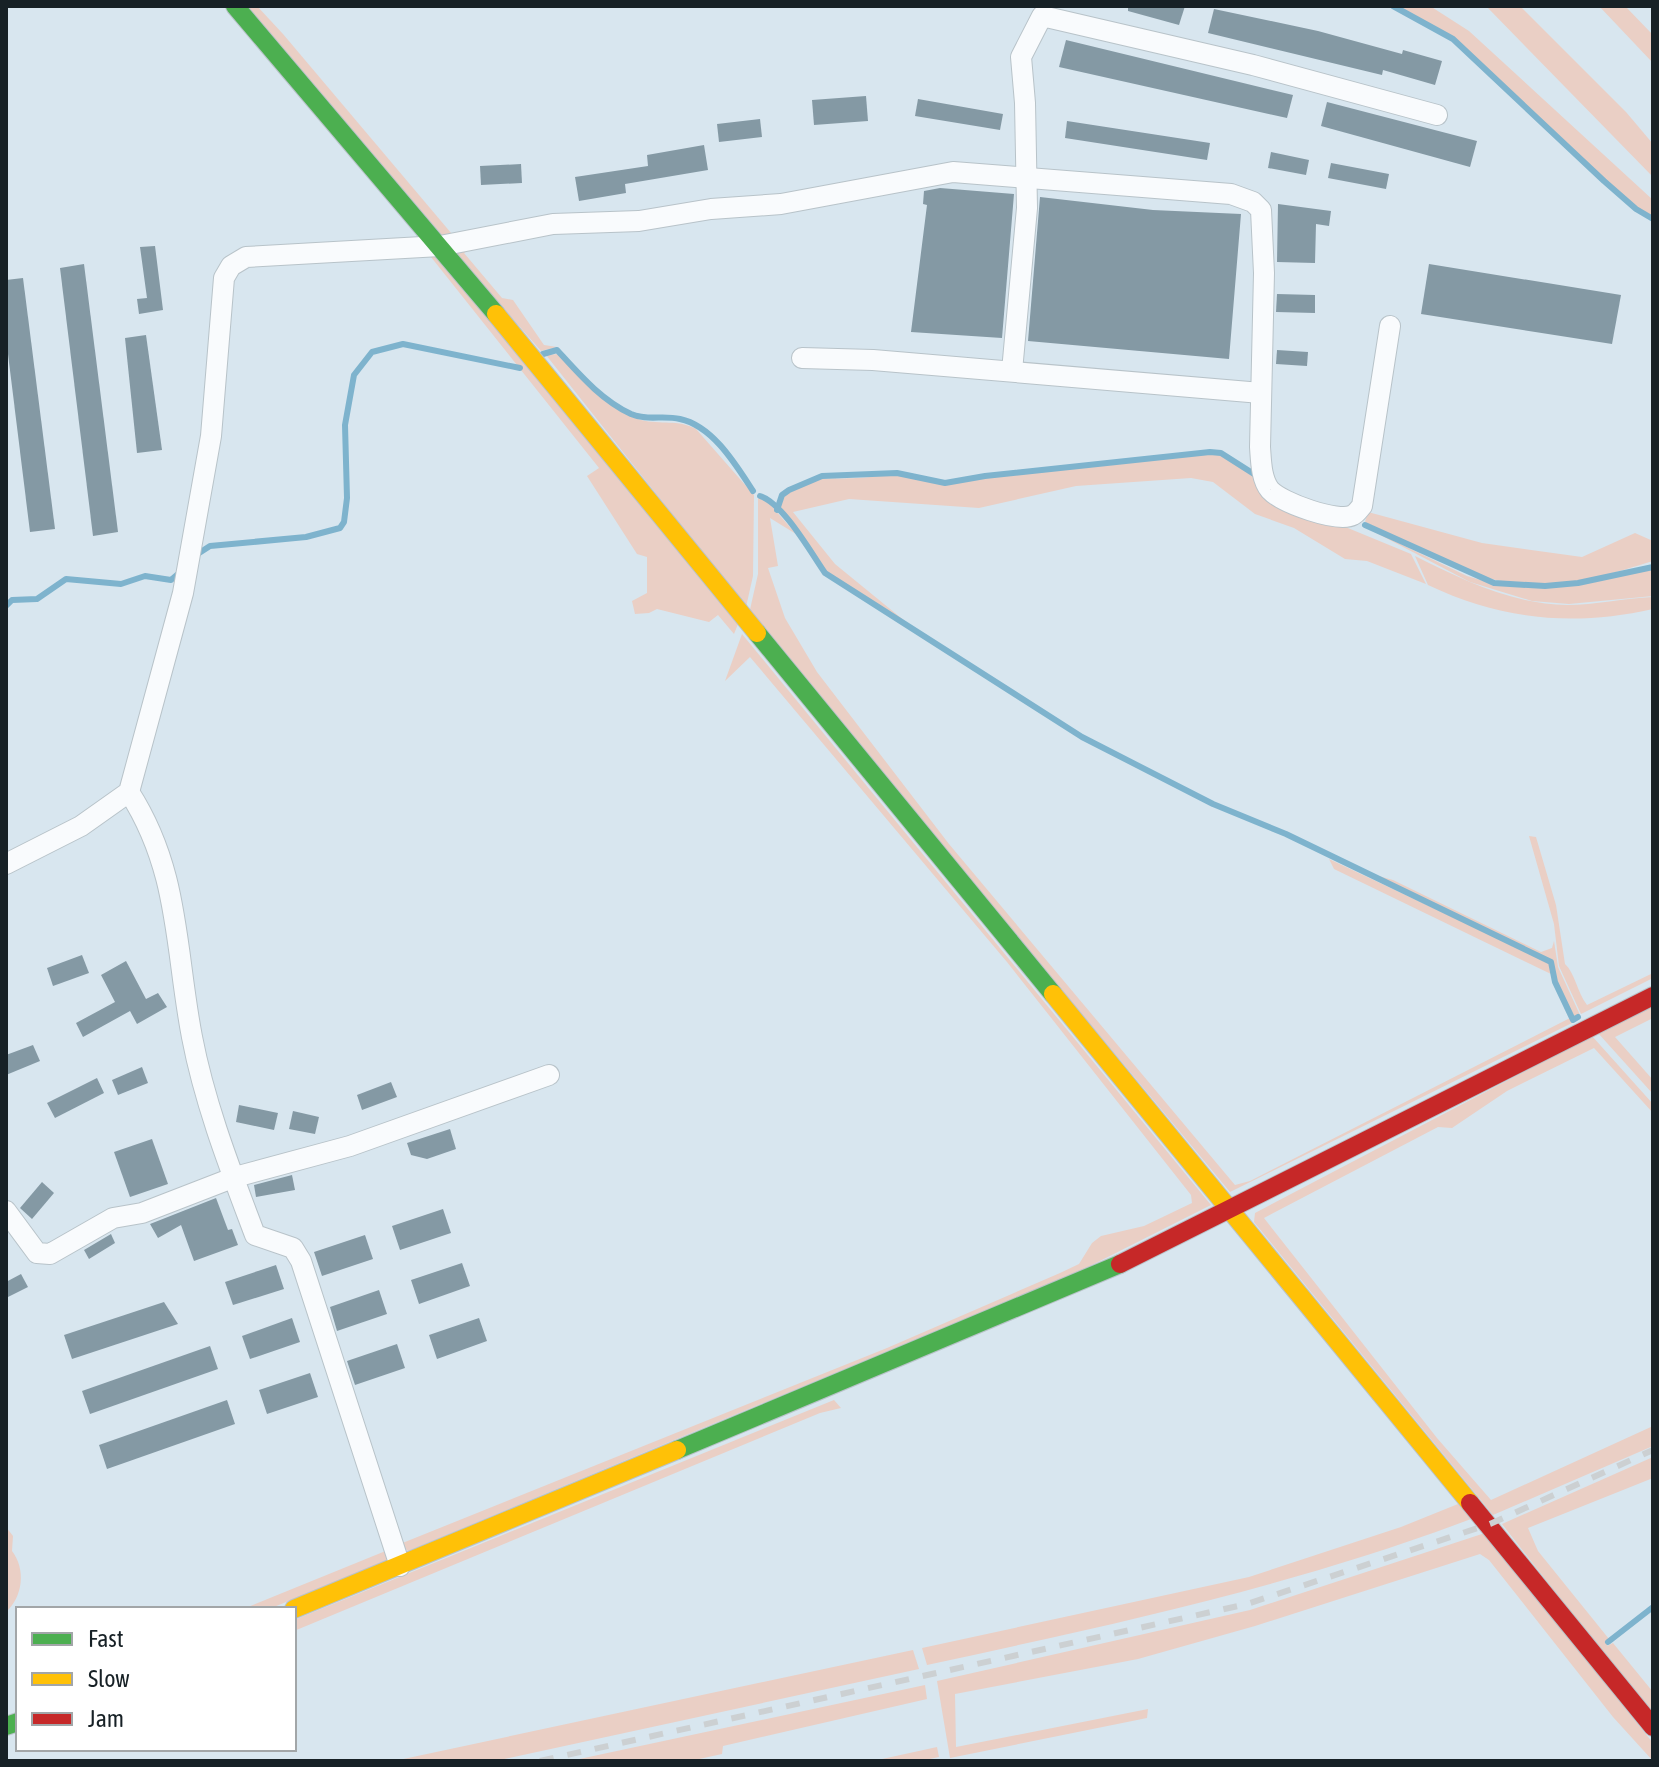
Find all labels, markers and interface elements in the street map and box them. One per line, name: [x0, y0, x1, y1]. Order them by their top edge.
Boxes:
legend: [16, 1607, 296, 1751]
text: Fast: [88, 1625, 124, 1652]
text: Slow: [88, 1665, 130, 1692]
text: Jam: [88, 1705, 124, 1732]

